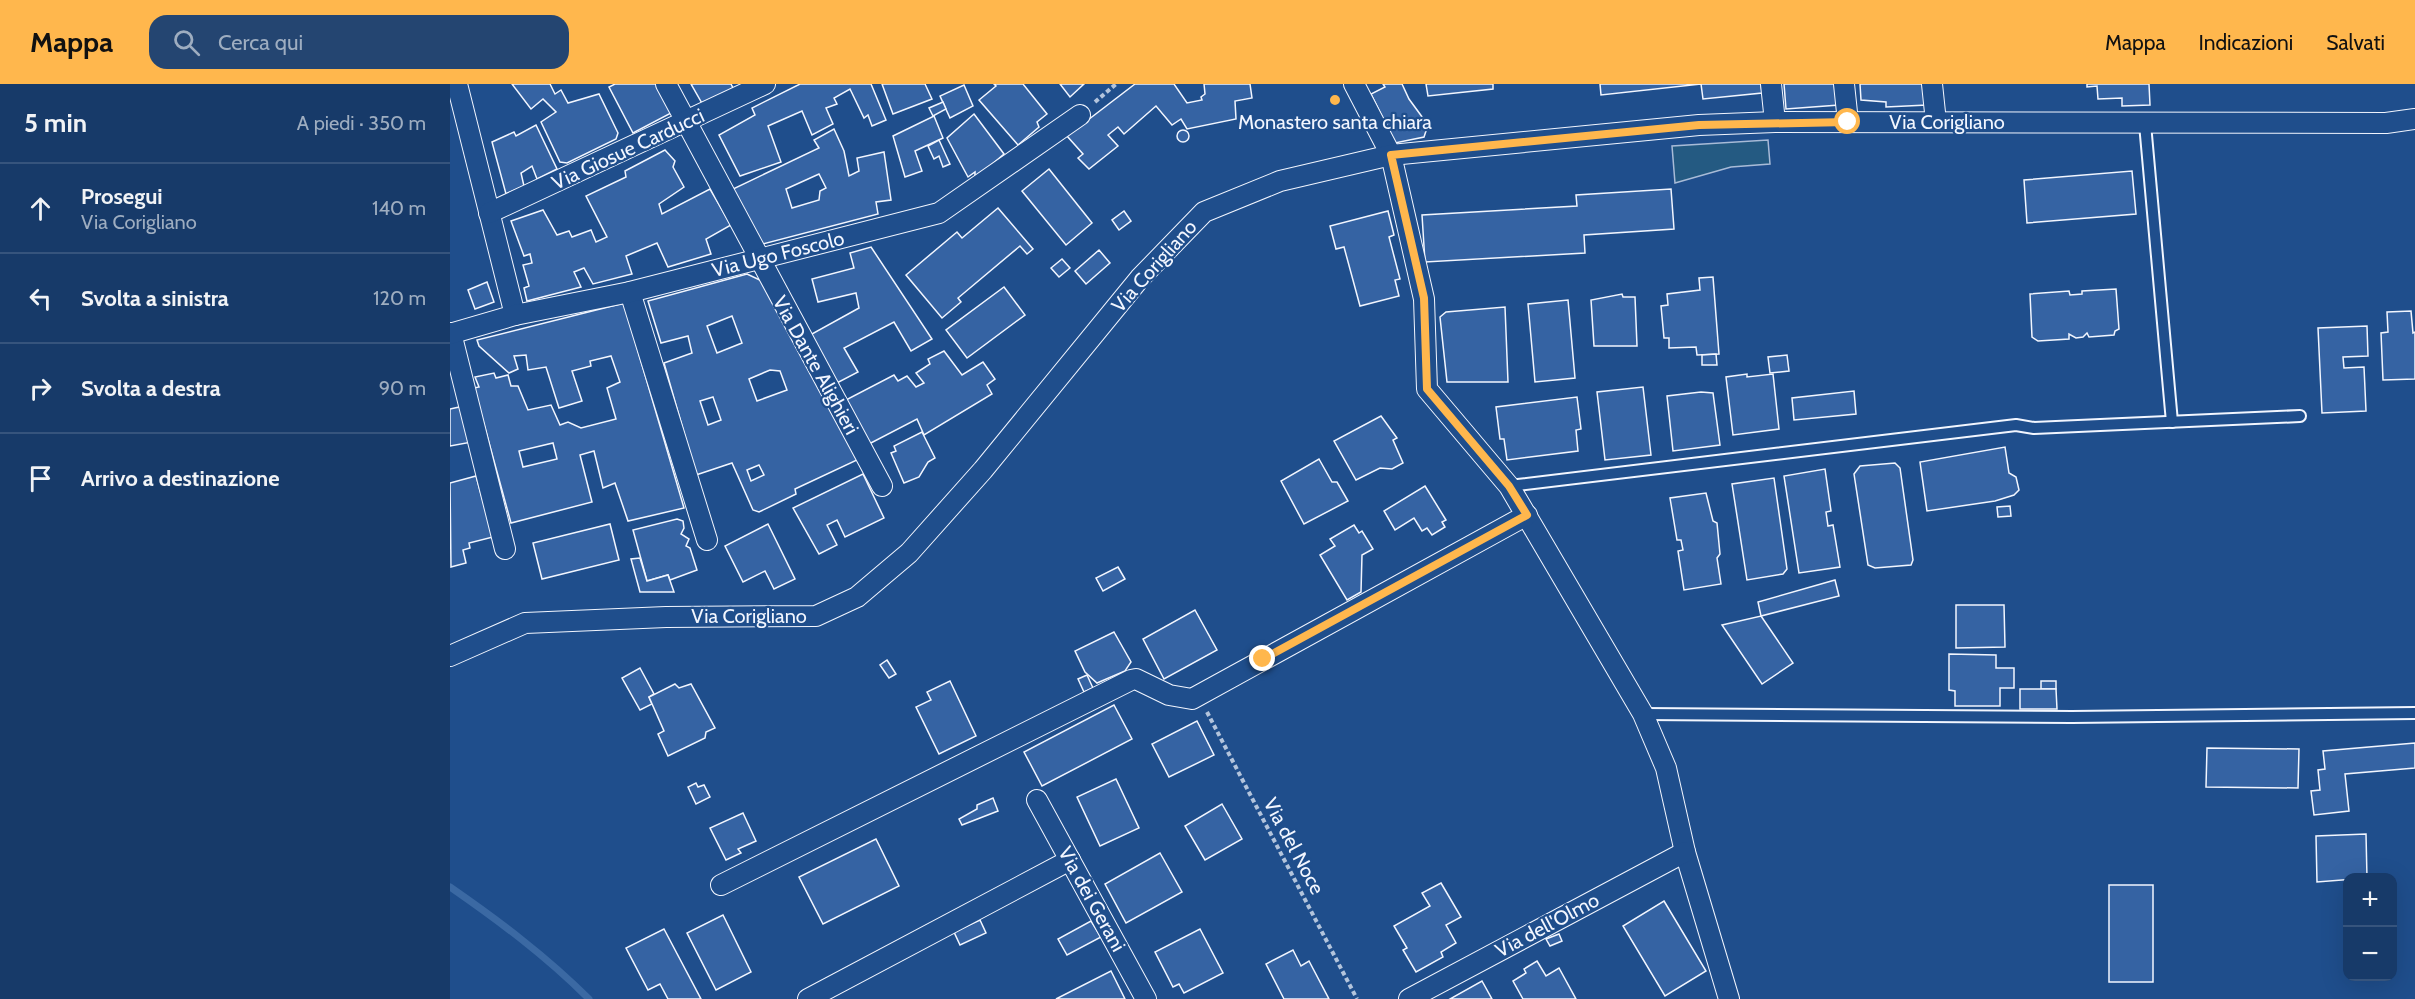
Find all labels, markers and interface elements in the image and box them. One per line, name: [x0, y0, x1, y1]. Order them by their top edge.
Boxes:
search box: [149, 15, 569, 69]
text: Mappa: [30, 25, 113, 59]
icon: search: [170, 26, 203, 59]
text: Cerca qui: [218, 29, 303, 56]
text: Mappa: [2105, 30, 2166, 55]
text: Indicazioni: [2199, 30, 2293, 55]
text: Salvati: [2326, 30, 2385, 55]
marker: Monastero santa chiara: [1328, 93, 1342, 107]
street label: Via Giosue Carducci: [548, 103, 708, 195]
text: 5 min: [24, 107, 87, 139]
route start: [1834, 108, 1860, 134]
place label: Monastero santa chiara: [1238, 110, 1432, 134]
street label: Via Corigliano: [1889, 110, 2005, 134]
text: A piedi · 350 m: [297, 111, 426, 135]
text: Prosegui: [81, 183, 163, 210]
icon: ahead: [24, 192, 57, 225]
text: 140 m: [372, 196, 426, 220]
text: Via Corigliano: [81, 210, 197, 234]
street label: Via Corigliano: [1106, 215, 1202, 317]
street label: Via Ugo Foscolo: [709, 226, 847, 282]
icon: left: [24, 282, 57, 315]
text: Svolta a sinistra: [81, 285, 229, 312]
text: 120 m: [373, 286, 426, 310]
street label: Via Dante Alighieri: [768, 291, 864, 439]
icon: right: [24, 372, 57, 405]
text: Svolta a destra: [81, 375, 221, 402]
text: 90 m: [379, 376, 426, 400]
icon: arrive: [24, 462, 57, 495]
text: Arrivo a destinazione: [81, 465, 279, 492]
street label: Via Corigliano: [691, 604, 807, 628]
route end: [1249, 645, 1275, 671]
street label: Via del Noce: [1259, 794, 1329, 898]
street label: Via dei Gerani: [1053, 842, 1131, 956]
map controls: [2343, 873, 2397, 981]
button: +: [2343, 873, 2397, 927]
street label: Via dell'Olmo: [1491, 888, 1603, 962]
button: −: [2343, 927, 2397, 981]

